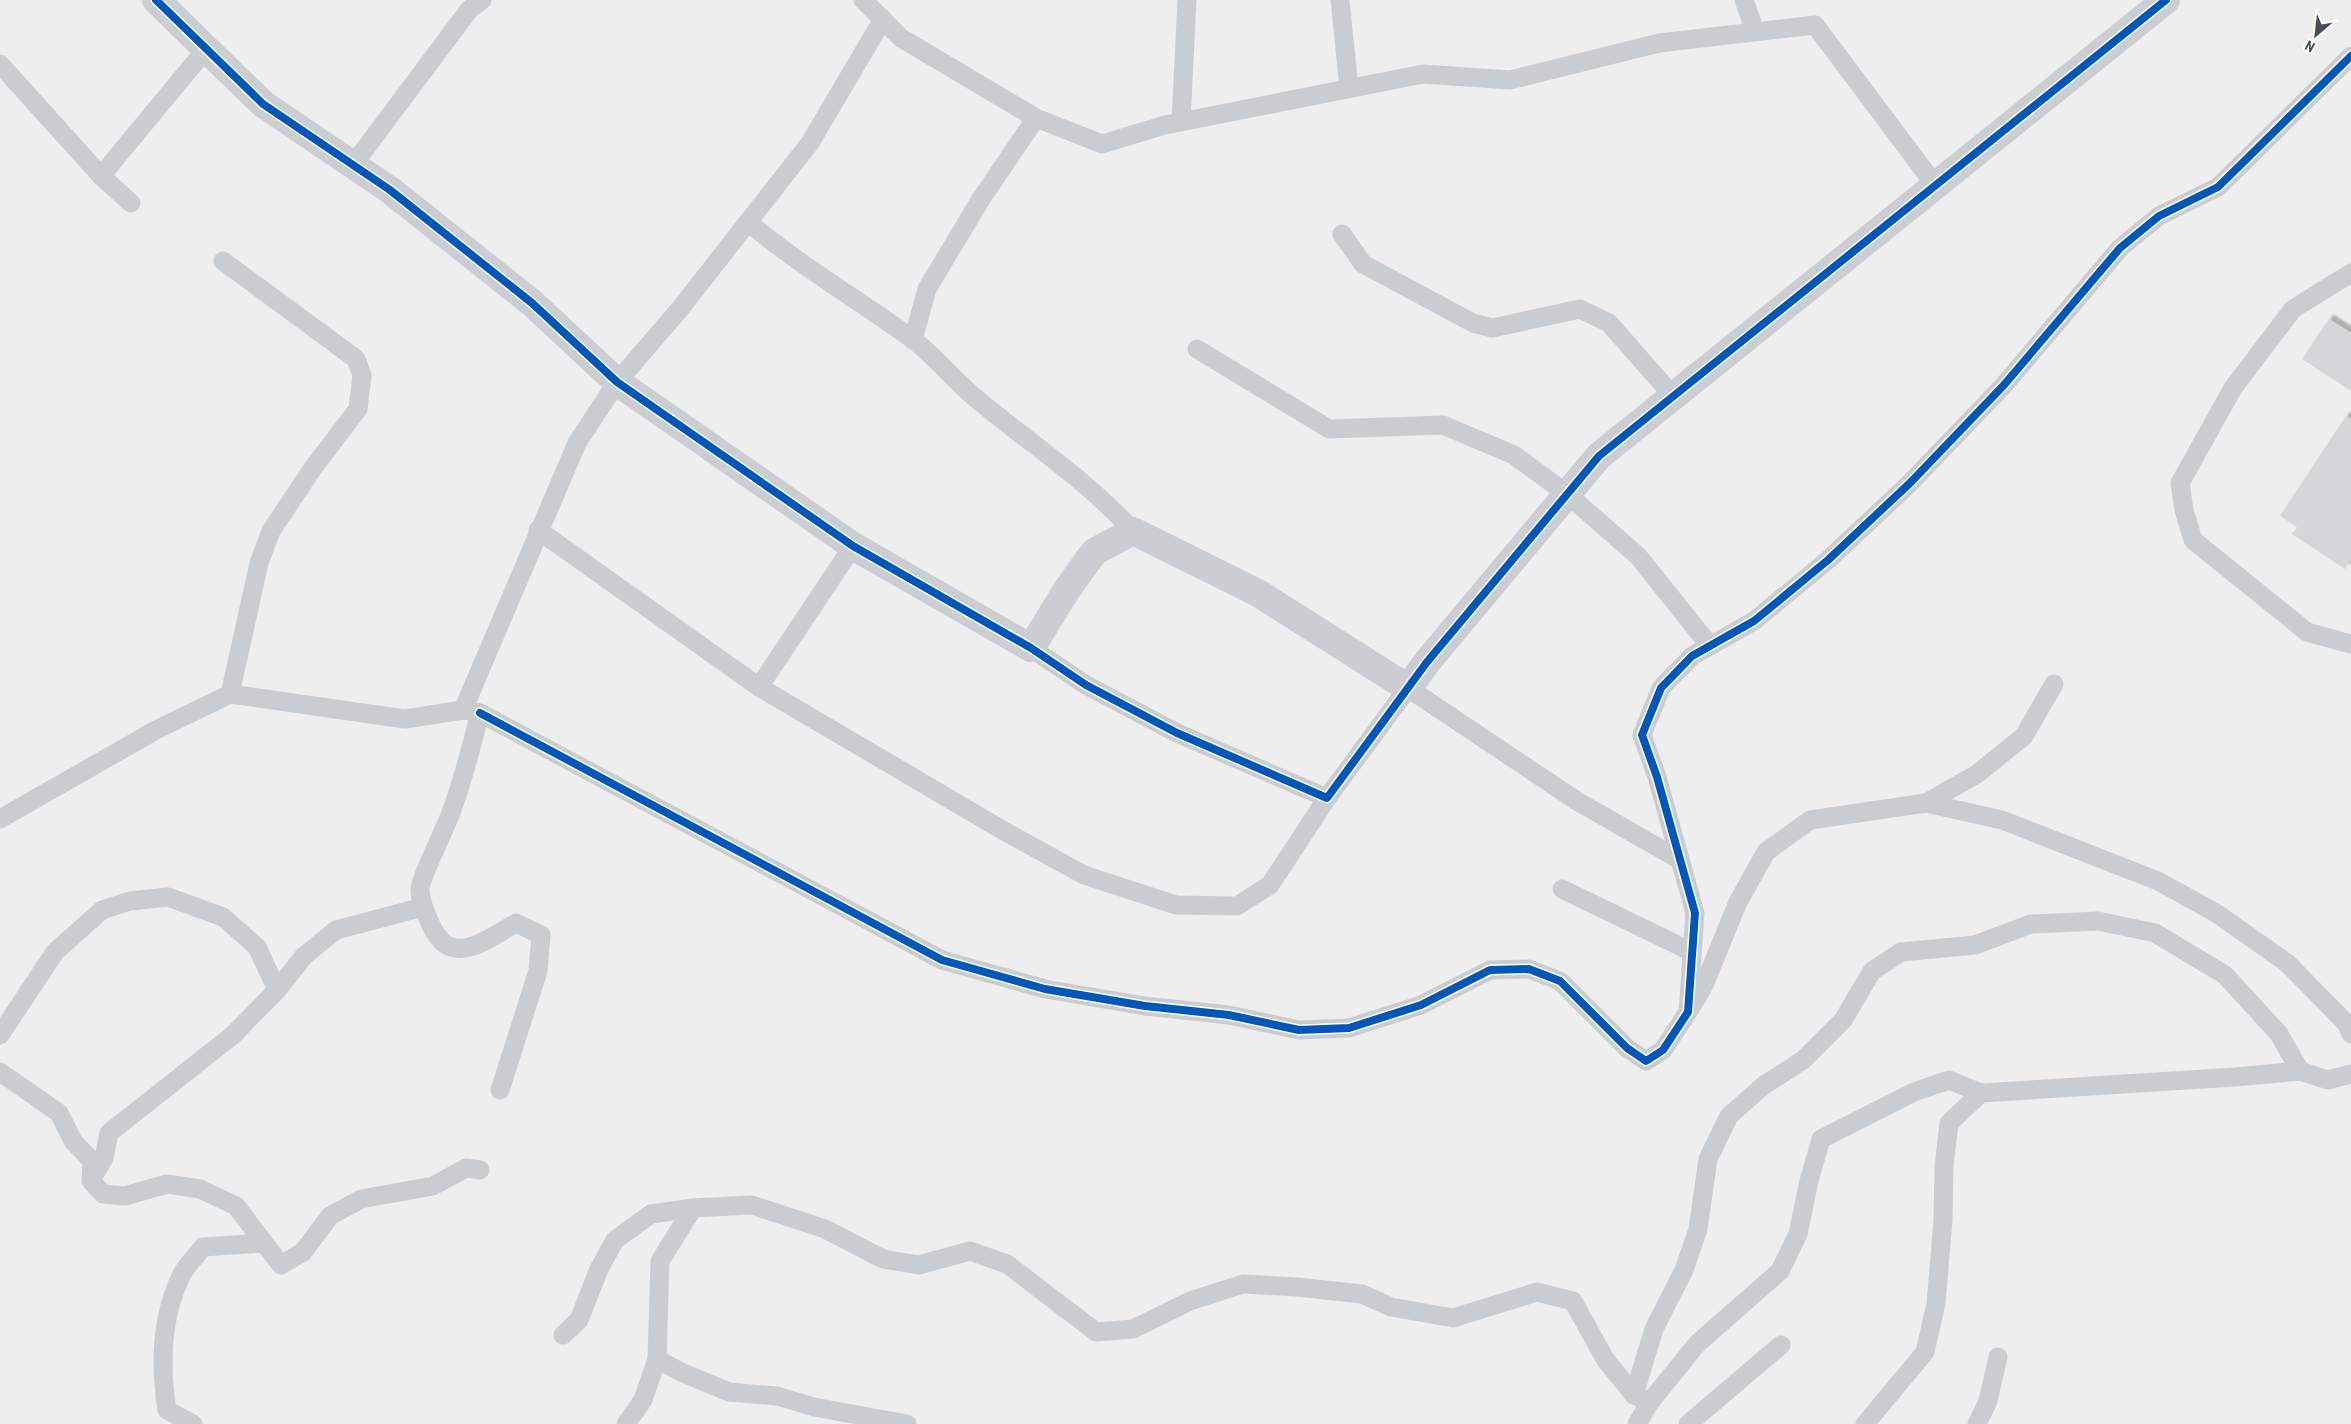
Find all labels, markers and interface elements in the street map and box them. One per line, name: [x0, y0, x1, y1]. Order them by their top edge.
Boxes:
north arrow: [2291, 10, 2341, 60]
text: N: [2302, 37, 2317, 56]

